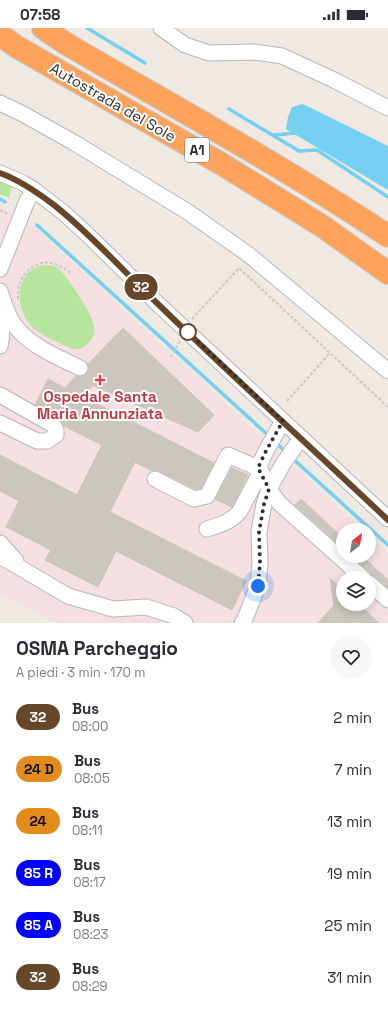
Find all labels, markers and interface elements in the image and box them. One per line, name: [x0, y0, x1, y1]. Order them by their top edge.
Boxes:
text: 07:58: [20, 5, 60, 24]
street label: Autostrada del Sole: [47, 58, 179, 146]
road number: A1: [185, 138, 209, 162]
line badge: 32: [123, 274, 159, 300]
text: 32: [133, 278, 149, 296]
unlabelled marker: [179, 323, 197, 341]
marker: Ospedale Santa Maria Annunziata: [94, 374, 106, 386]
place label: Ospedale Santa Maria Annunziata: [37, 387, 163, 423]
north arrow: [336, 523, 376, 563]
map controls: [336, 523, 376, 611]
button: layers: [336, 571, 376, 611]
your location: [248, 576, 268, 596]
text: OSMA Parcheggio: [16, 636, 178, 661]
button: heart: [330, 636, 372, 678]
text: A piedi · 3 min · 170 m: [16, 664, 145, 681]
text: Bus: [72, 699, 99, 718]
text: 32: [30, 708, 46, 726]
text: 2 min: [333, 708, 372, 727]
text: 08:00: [72, 718, 108, 735]
text: Bus: [74, 751, 101, 770]
text: 24 D: [24, 760, 54, 778]
text: 7 min: [334, 760, 372, 779]
text: 08:05: [74, 770, 110, 787]
text: Bus: [72, 803, 99, 822]
text: 24: [30, 812, 47, 830]
text: 13 min: [327, 812, 372, 831]
text: 08:11: [72, 822, 103, 839]
text: Bus: [73, 855, 100, 874]
text: 85 R: [24, 864, 53, 882]
text: 19 min: [327, 864, 372, 883]
text: 08:17: [73, 874, 106, 891]
text: Bus: [73, 907, 100, 926]
text: 85 A: [24, 916, 53, 934]
text: 25 min: [324, 916, 372, 935]
text: 08:23: [73, 926, 108, 943]
text: Bus: [72, 959, 99, 978]
text: 32: [30, 968, 46, 986]
text: 31 min: [327, 968, 372, 987]
text: 08:29: [72, 978, 107, 995]

